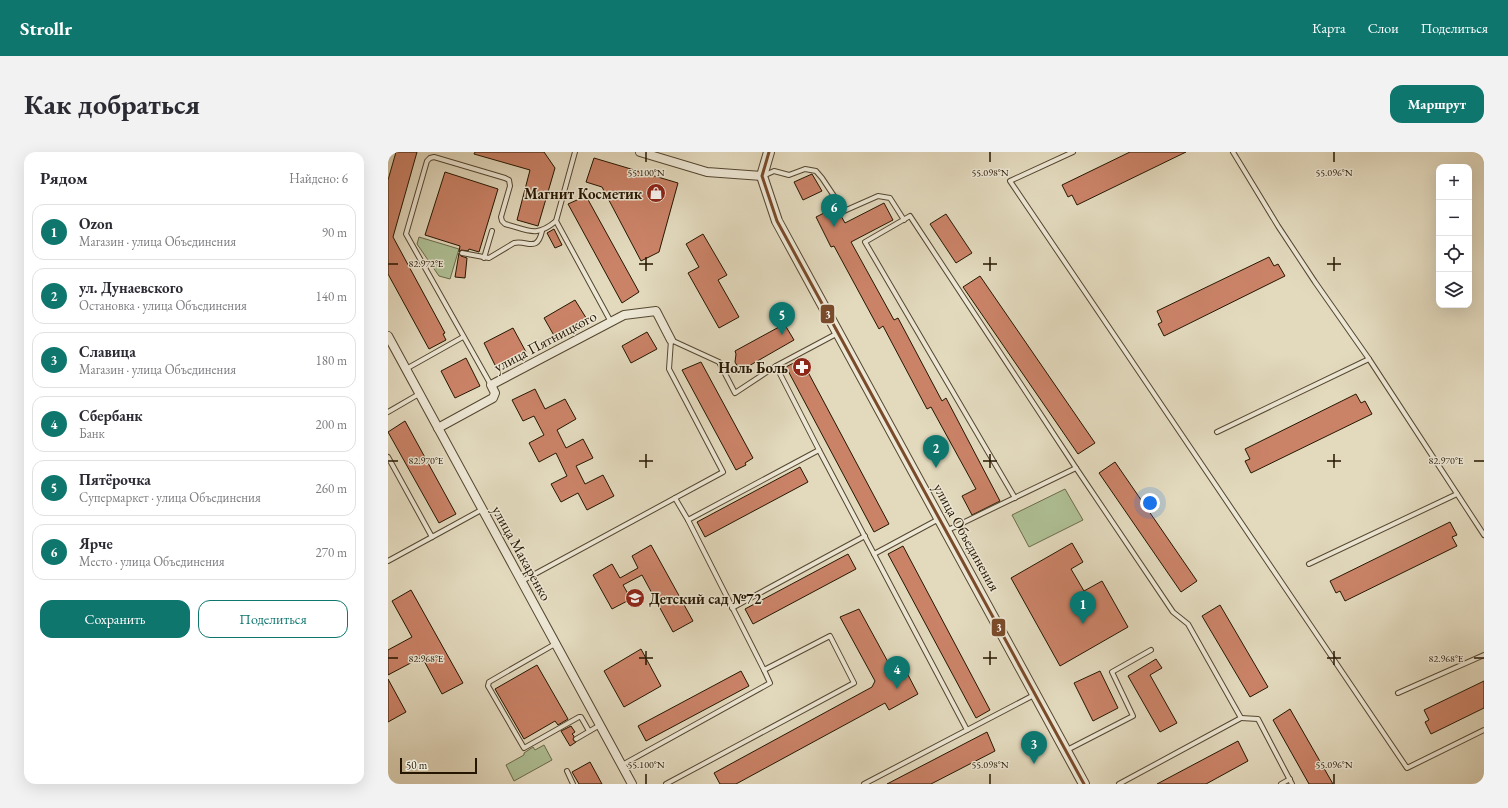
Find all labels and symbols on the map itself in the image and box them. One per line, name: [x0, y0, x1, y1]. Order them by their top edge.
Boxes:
text: 55.100°N: [627, 166, 665, 179]
text: 55.098°N: [971, 166, 1009, 179]
text: 55.096°N: [1315, 166, 1353, 179]
shop icon: Магнит Косметик: [645, 182, 667, 204]
place label: Магнит Косметик: [524, 184, 643, 203]
pin: 6: [821, 194, 847, 227]
text: 82.972°E: [409, 257, 444, 270]
pin: 5: [769, 302, 795, 335]
line badge: 3: [820, 304, 835, 324]
street label: улица Пятницкого: [490, 306, 600, 376]
text: 3: [825, 307, 831, 321]
pharmacy icon: Ноль Боль: [791, 356, 813, 378]
place label: Ноль Боль: [718, 358, 788, 377]
pin: 2: [923, 435, 949, 468]
text: 82.970°E: [409, 454, 444, 467]
text: 82.970°E: [1429, 454, 1464, 467]
street label: улица Объединения: [930, 480, 1005, 595]
your location: [1140, 493, 1160, 513]
street label: улица Макаренко: [488, 502, 556, 604]
school or university icon: Детский сад №72: [624, 587, 646, 609]
place label: Детский сад №72: [649, 589, 762, 608]
pin: 1: [1070, 591, 1096, 624]
line badge: 3: [991, 618, 1006, 637]
text: 3: [996, 620, 1002, 634]
text: 82.968°E: [409, 652, 444, 665]
text: 82.968°E: [1429, 652, 1464, 665]
pin: 4: [884, 656, 910, 689]
pin: 3: [1021, 731, 1047, 764]
scale bar: [400, 756, 477, 775]
text: 55.100°N: [627, 758, 665, 771]
text: 55.098°N: [971, 758, 1009, 771]
text: 55.096°N: [1315, 758, 1353, 771]

